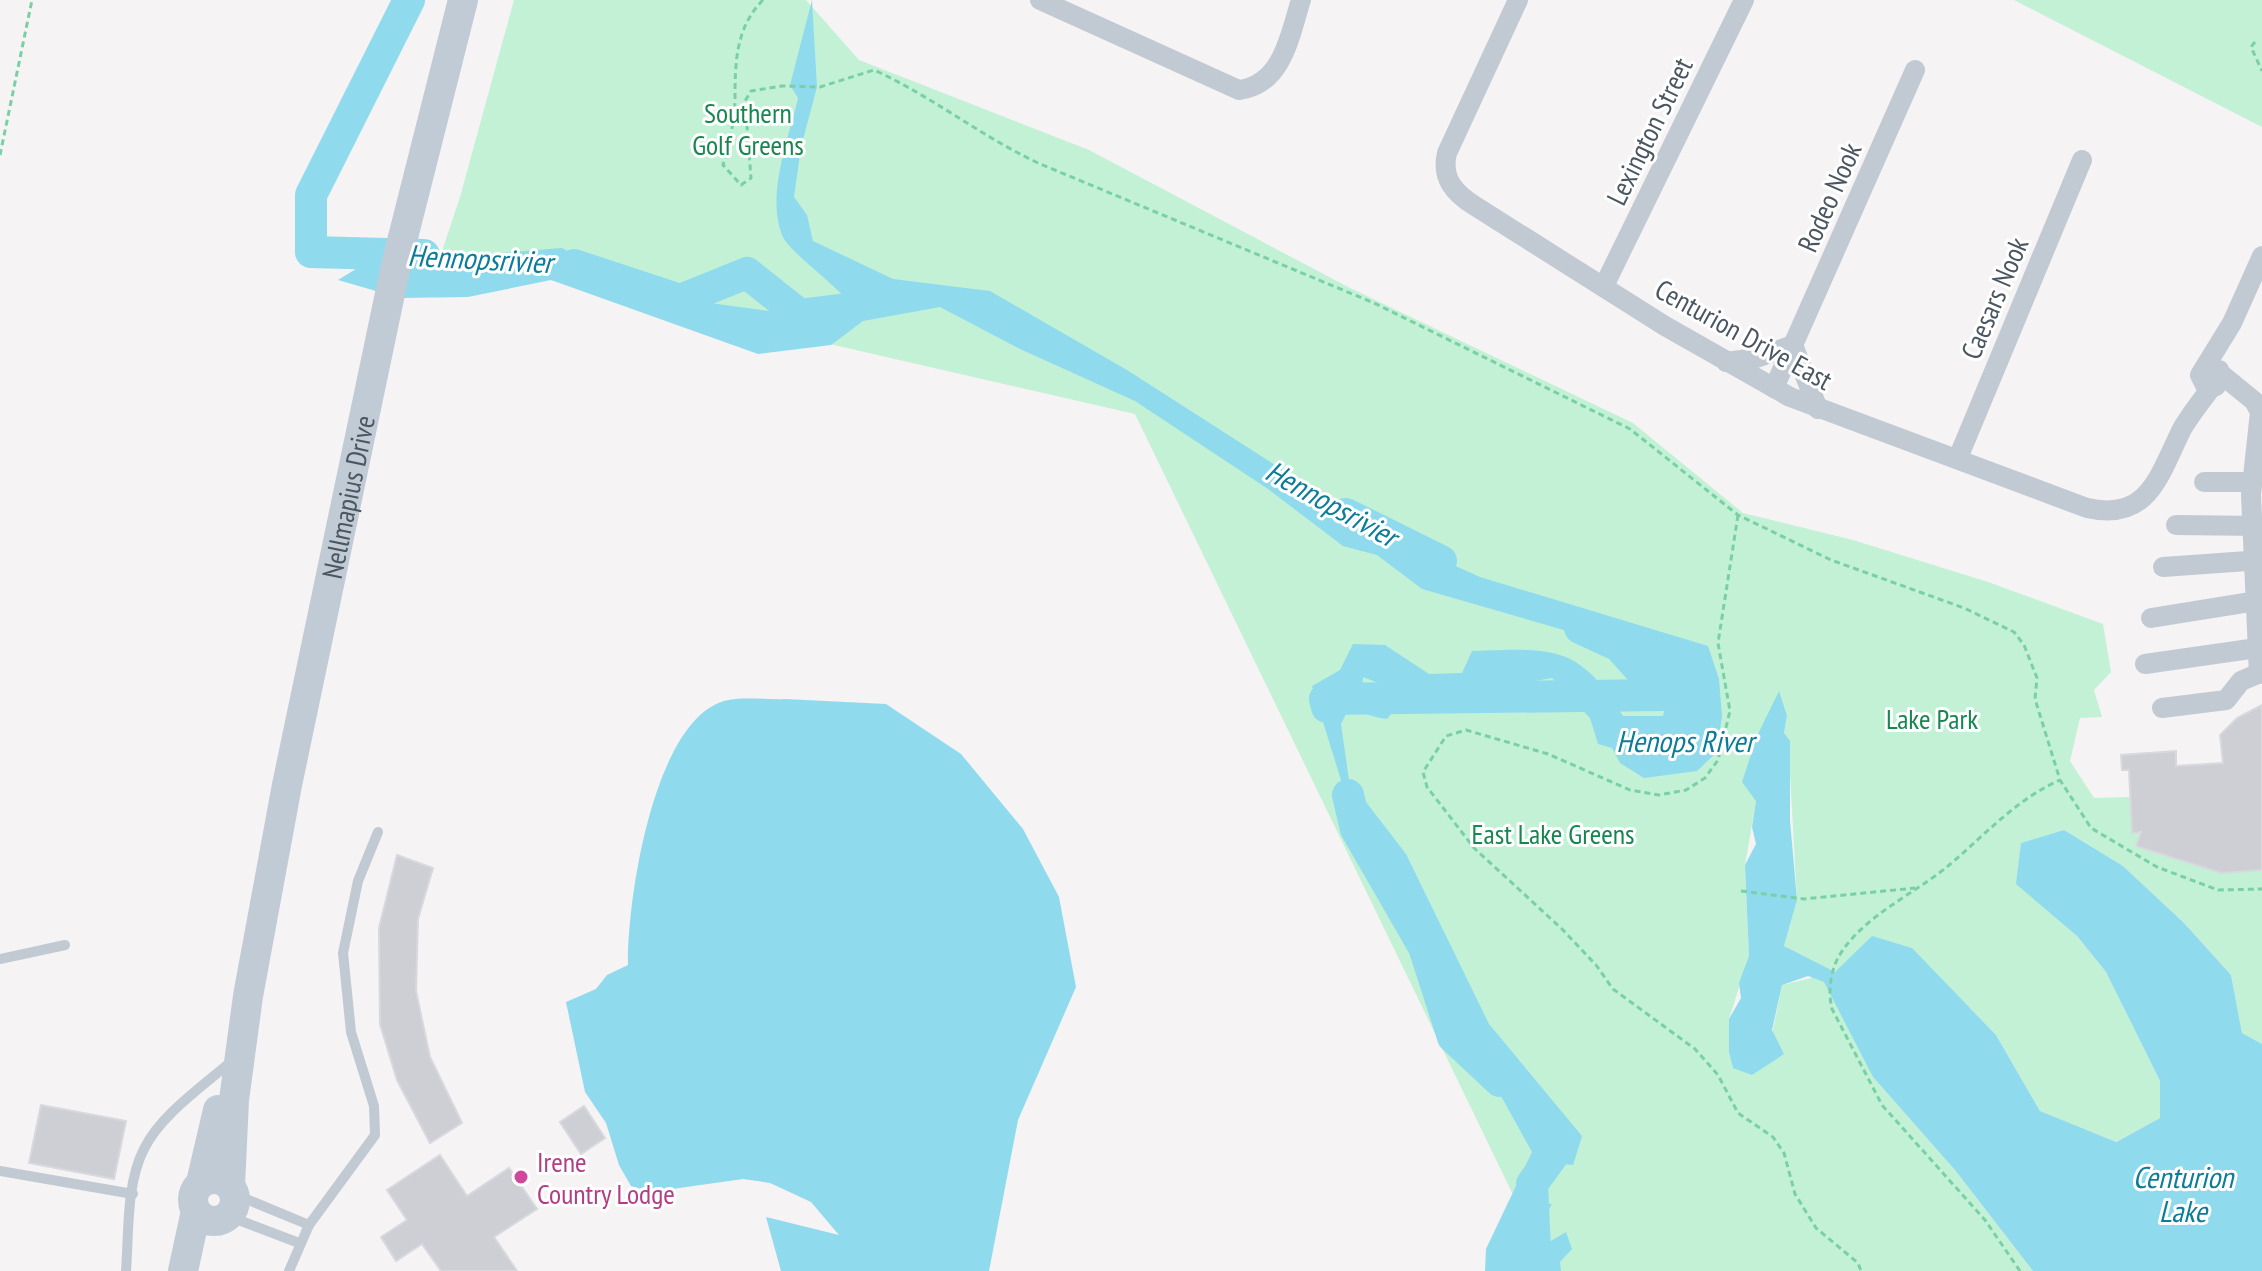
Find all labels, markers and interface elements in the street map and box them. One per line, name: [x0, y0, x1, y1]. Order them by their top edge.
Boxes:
street label: Lexington Street: [1597, 51, 1701, 211]
park label: Southern Golf Greens: [692, 94, 804, 163]
street label: Rodeo Nook: [1788, 136, 1870, 258]
street label: Caesars Nook: [1952, 231, 2036, 365]
water label: Hennopsrivier: [407, 235, 557, 281]
street label: Centurion Drive East: [1649, 270, 1839, 398]
street label: Nellmapius Drive: [312, 412, 383, 582]
water label: Hennopsrivier: [1259, 451, 1408, 557]
park label: Lake Park: [1886, 700, 1978, 737]
water label: Henops River: [1616, 721, 1757, 760]
park label: East Lake Greens: [1472, 815, 1634, 852]
place label: Irene Country Lodge: [537, 1143, 675, 1212]
water label: Centurion Lake: [2133, 1157, 2235, 1230]
marker: Irene Country Lodge: [512, 1168, 530, 1186]

